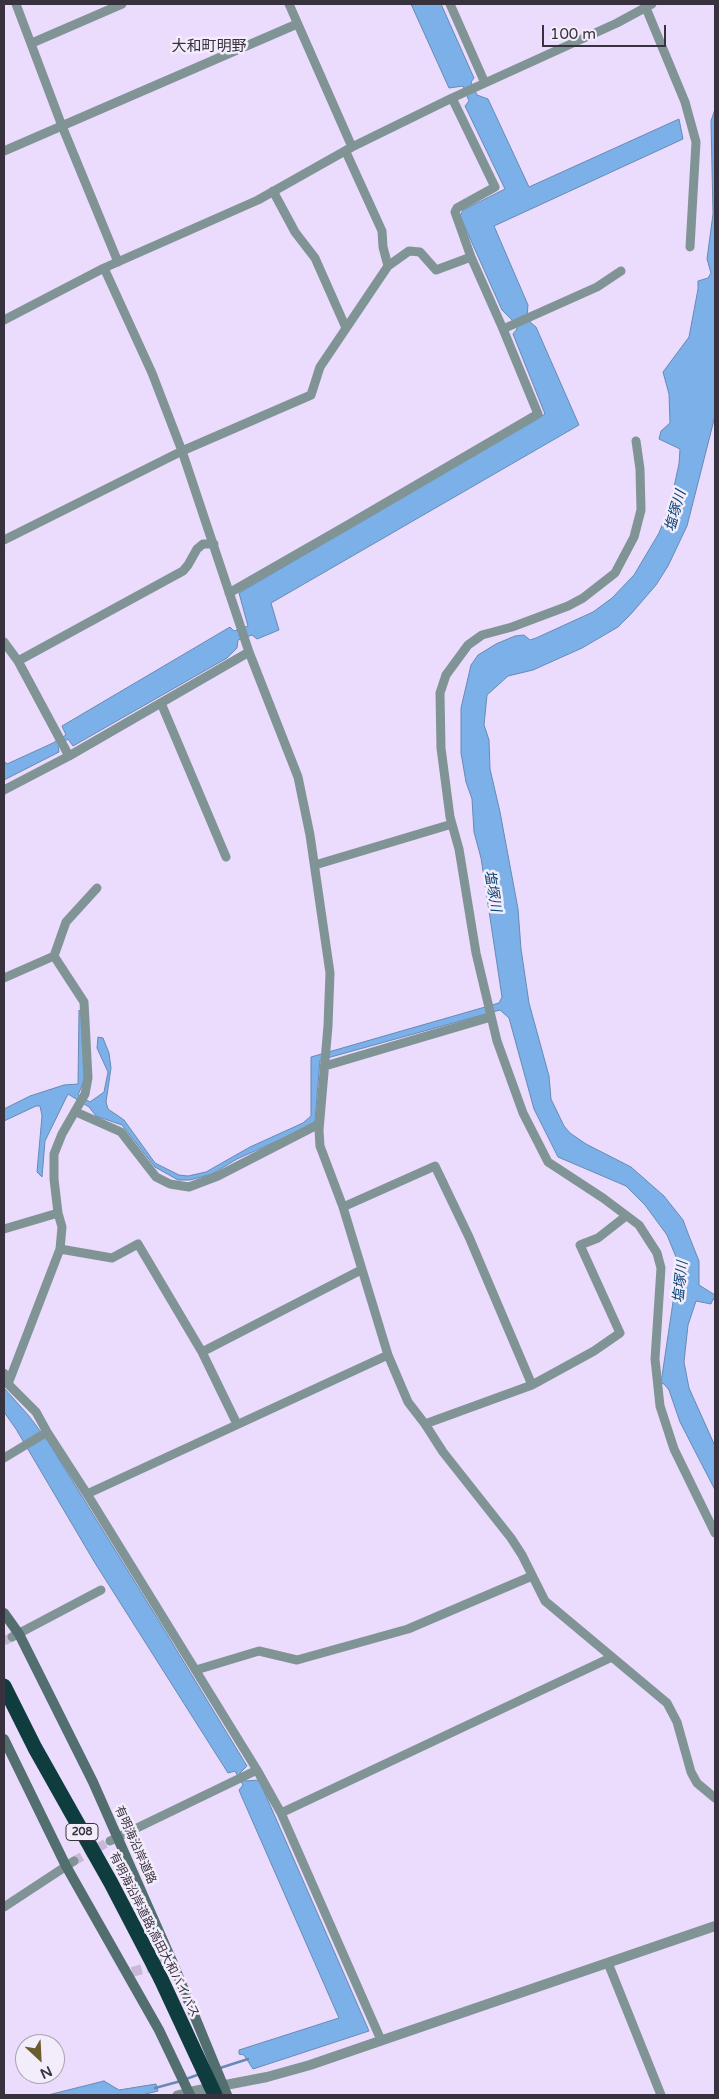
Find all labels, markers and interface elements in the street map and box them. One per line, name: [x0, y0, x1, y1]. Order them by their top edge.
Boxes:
scale bar: [544, 15, 668, 47]
text: 100 m: [550, 25, 596, 43]
district label: 大和町明野: [172, 38, 246, 56]
water label: 塩塚川: [662, 488, 690, 534]
water label: 塩塚川: [480, 869, 504, 913]
water label: 塩塚川: [670, 1260, 692, 1304]
street label: 有明海沿岸道路: [111, 1804, 159, 1886]
road number: 208: [66, 1824, 98, 1840]
street label: 有明海沿岸道路;高田大和バイパス: [106, 1850, 202, 2020]
north arrow: [15, 2034, 65, 2084]
text: N: [37, 2062, 55, 2082]

